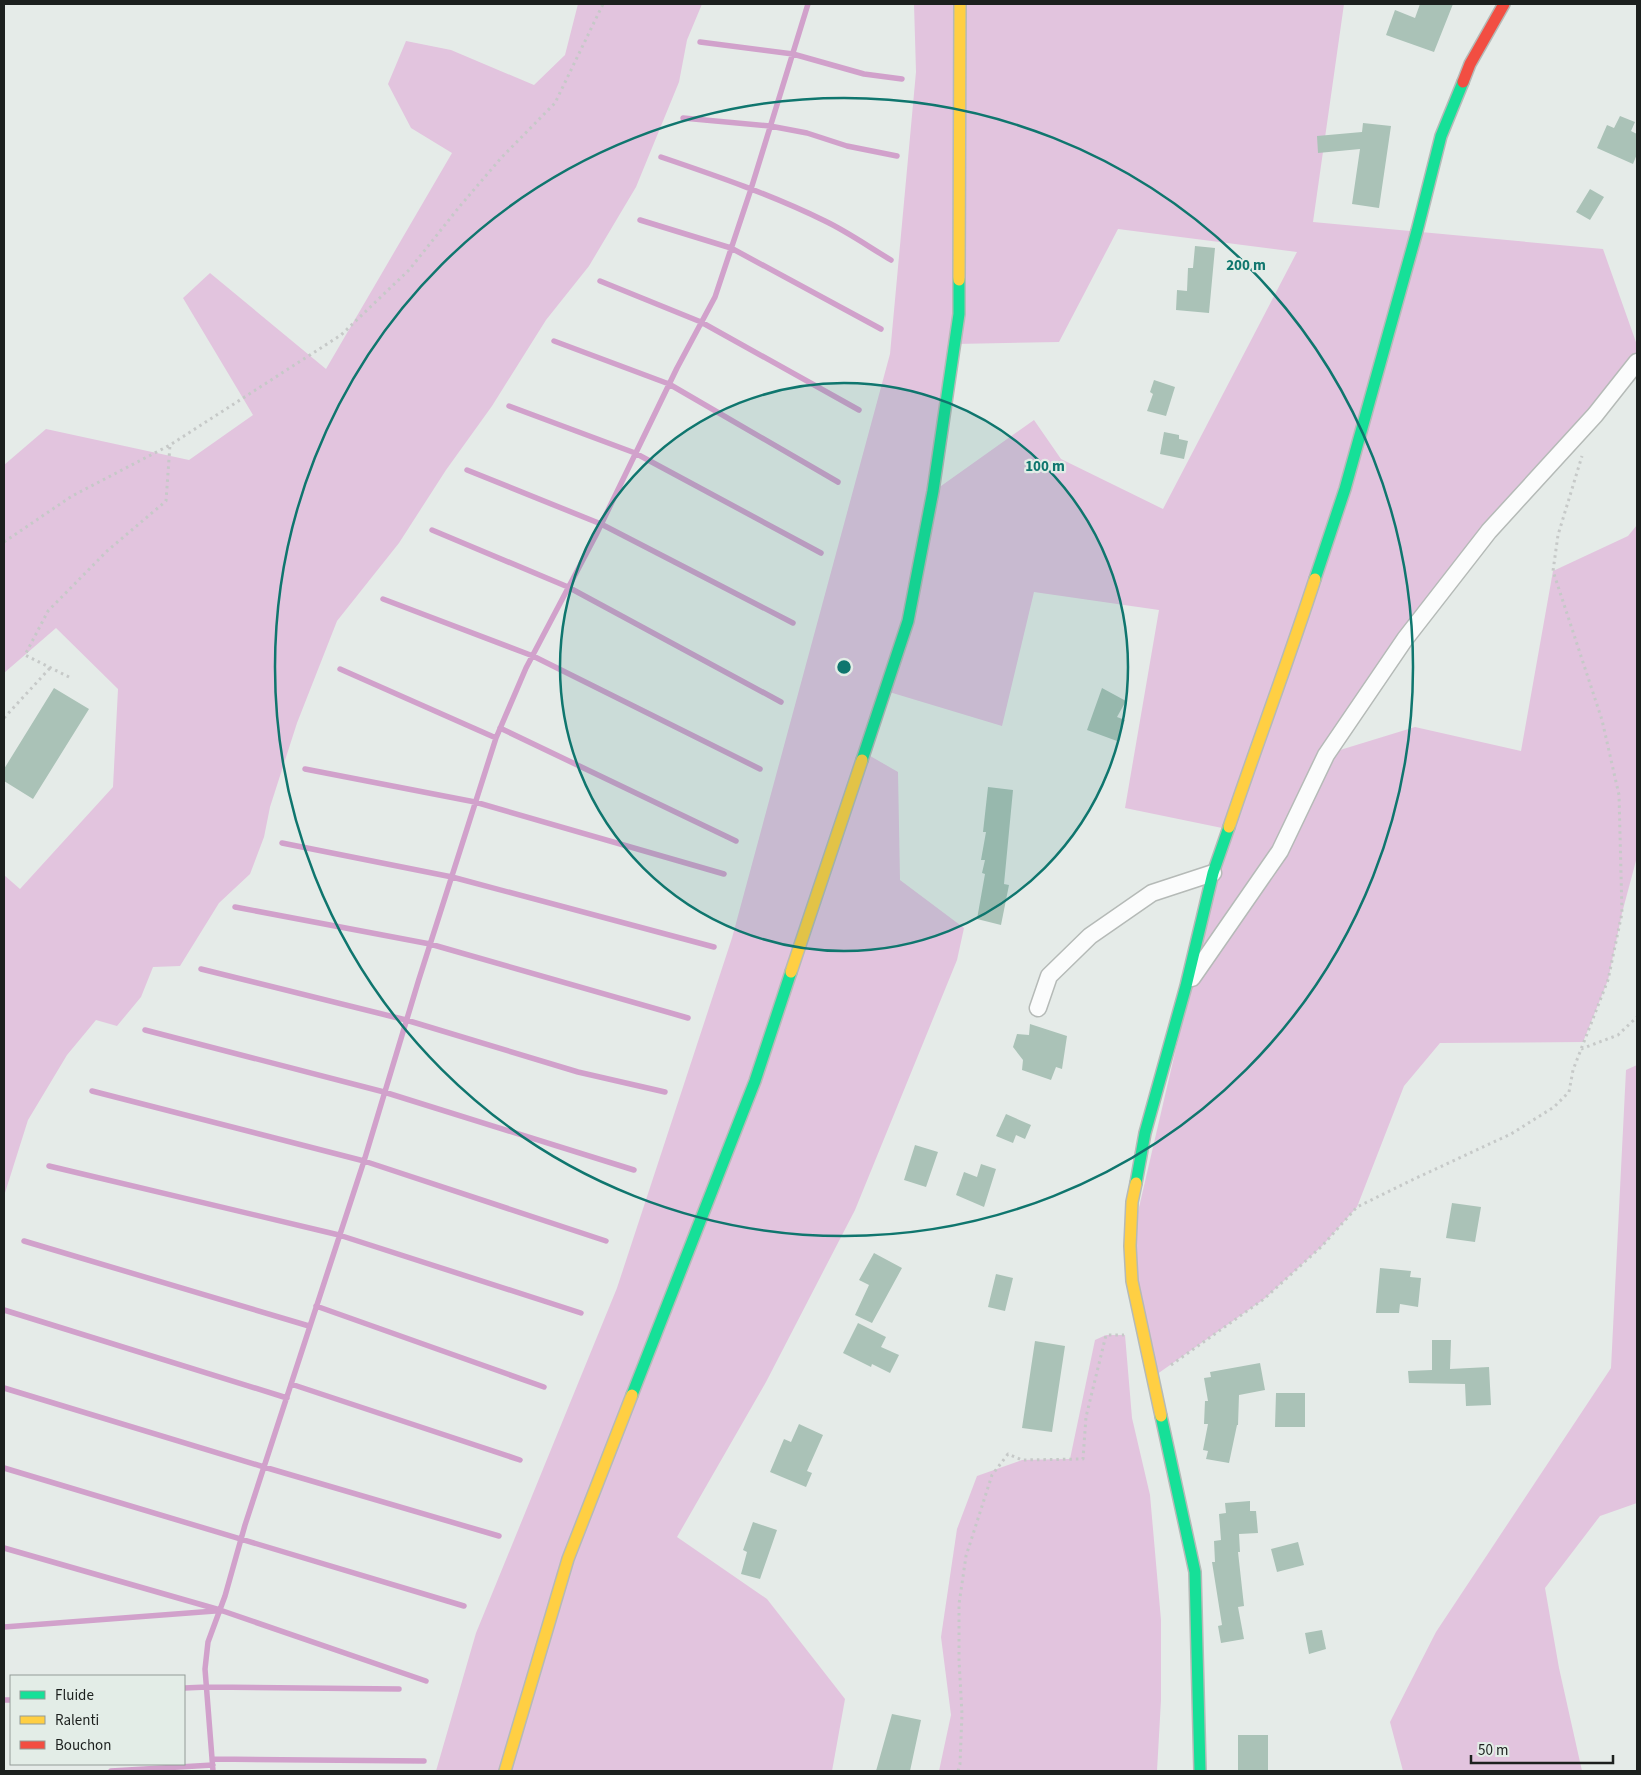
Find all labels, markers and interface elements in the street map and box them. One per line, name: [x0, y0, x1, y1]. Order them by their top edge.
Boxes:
text: 200 m: [1226, 255, 1266, 276]
text: 100 m: [1025, 456, 1065, 477]
centre of rings: [835, 658, 853, 676]
legend: [10, 1675, 185, 1765]
text: Fluide: [55, 1685, 94, 1706]
text: Ralenti: [55, 1710, 99, 1731]
scale bar: [1471, 1732, 1614, 1764]
text: Bouchon: [55, 1735, 111, 1756]
text: 50 m: [1478, 1740, 1508, 1761]

